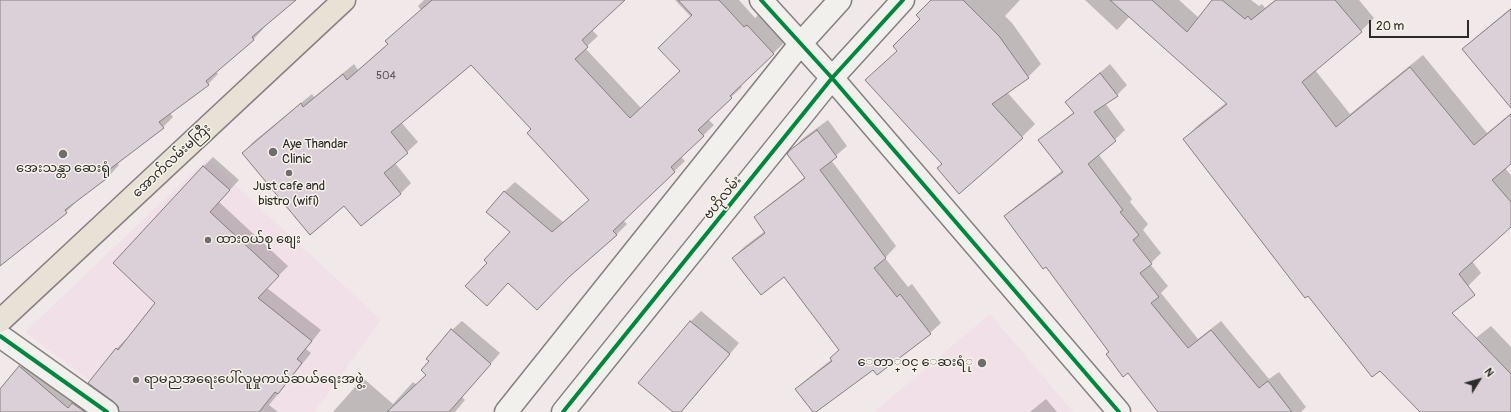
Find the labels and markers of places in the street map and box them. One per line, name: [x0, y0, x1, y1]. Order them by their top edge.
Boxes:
place label: Aye Thandar Clinic: [282, 137, 348, 168]
marker: Aye Thandar Clinic: [267, 146, 279, 158]
marker: အေးသန္တာ ဆေးရုံ: [57, 148, 69, 160]
place label: အေးသန္တာ ဆေးရုံ: [16, 161, 110, 177]
marker: Just cafe and bistro (wifi): [284, 168, 294, 178]
place label: Just cafe and bistro (wifi): [253, 179, 325, 210]
place label: ထားဝယ်စု စျေး: [216, 232, 301, 248]
marker: ထားဝယ်စု စျေး: [203, 235, 213, 245]
place label: ေတာ္ဝင္ ေဆးရံု: [857, 355, 973, 371]
marker: ေတာ္ဝင္ ေဆးရံု: [976, 357, 988, 369]
place label: ရာမညအရေးပေါ်လူမှုကယ်ဆယ်ရေးအဖွဲ့: [144, 372, 364, 388]
marker: ရာမညအရေးပေါ်လူမှုကယ်ဆယ်ရေးအဖွဲ့: [131, 375, 141, 385]

